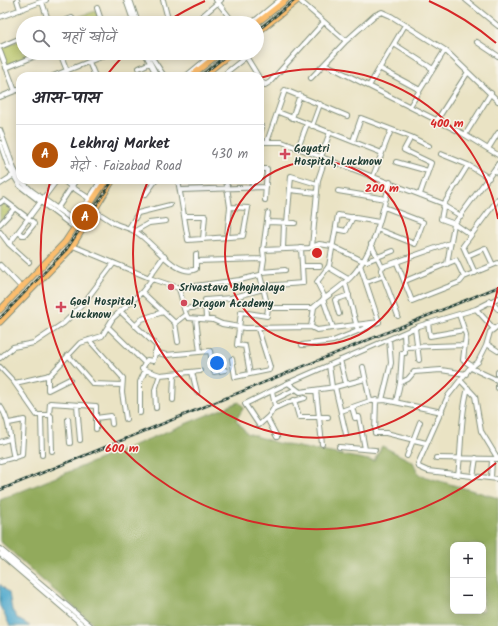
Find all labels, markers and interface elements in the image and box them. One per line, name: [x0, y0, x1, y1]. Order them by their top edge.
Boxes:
search box: [16, 16, 264, 60]
text: यहाँ खोजें: [62, 26, 116, 50]
icon: search: [30, 27, 52, 49]
text: आस-पास: [32, 85, 100, 112]
text: 400 m: [430, 114, 464, 133]
text: Lekhraj Market: [70, 132, 170, 156]
place label: Gayatri Hospital, Lucknow: [294, 140, 382, 171]
text: A: [41, 144, 49, 165]
text: 430 m: [211, 144, 248, 165]
marker: Gayatri Hospital, Lucknow: [279, 148, 291, 160]
text: मेट्रो · Faizabad Road: [70, 156, 181, 177]
text: 200 m: [365, 179, 399, 198]
pin: A: [72, 202, 98, 232]
centre of rings: [310, 246, 324, 260]
place label: Srivastava Bhojnalaya: [179, 279, 285, 297]
marker: Srivastava Bhojnalaya: [166, 282, 176, 292]
place label: Goel Hospital, Lucknow: [70, 293, 137, 324]
place label: Dragon Academy: [192, 295, 274, 313]
marker: Dragon Academy: [179, 298, 189, 308]
marker: Goel Hospital, Lucknow: [55, 301, 67, 313]
your location: [207, 353, 227, 373]
text: 600 m: [105, 439, 139, 458]
map controls: [450, 542, 486, 614]
button: +: [450, 542, 486, 578]
button: −: [450, 578, 486, 614]

